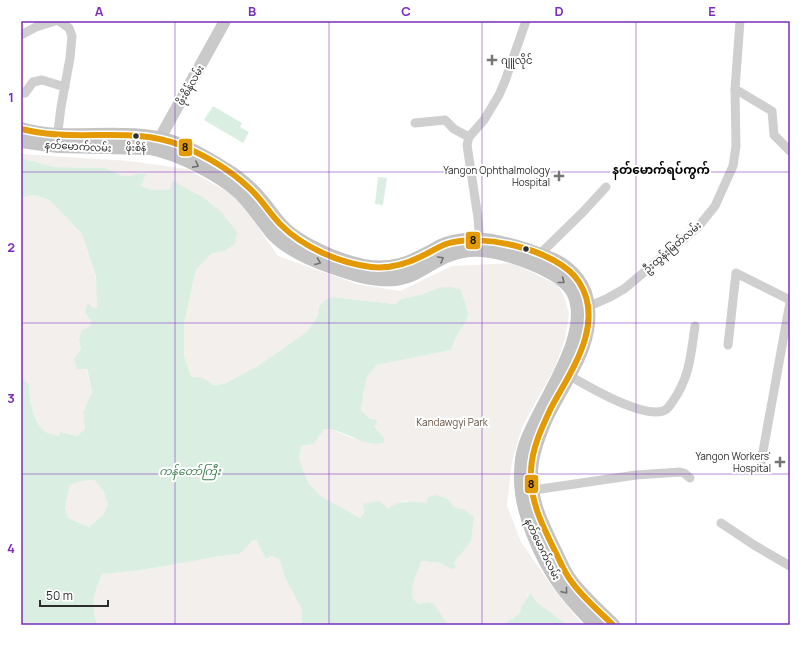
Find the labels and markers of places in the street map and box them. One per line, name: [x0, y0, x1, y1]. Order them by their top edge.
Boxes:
place label: ဂျူလိုင်: [501, 53, 533, 69]
marker: ဂျူလိုင်: [486, 54, 498, 66]
marker: ဖိုးစိန်: [131, 131, 141, 141]
place label: ဖိုးစိန်: [126, 141, 146, 155]
place label: Yangon Ophthalmology Hospital: [443, 163, 551, 189]
marker: Yangon Ophthalmology Hospital: [553, 170, 565, 182]
unlabelled marker: [521, 244, 531, 254]
place label: Yangon Workers' Hospital: [695, 449, 771, 475]
marker: Yangon Workers' Hospital: [774, 456, 786, 468]

